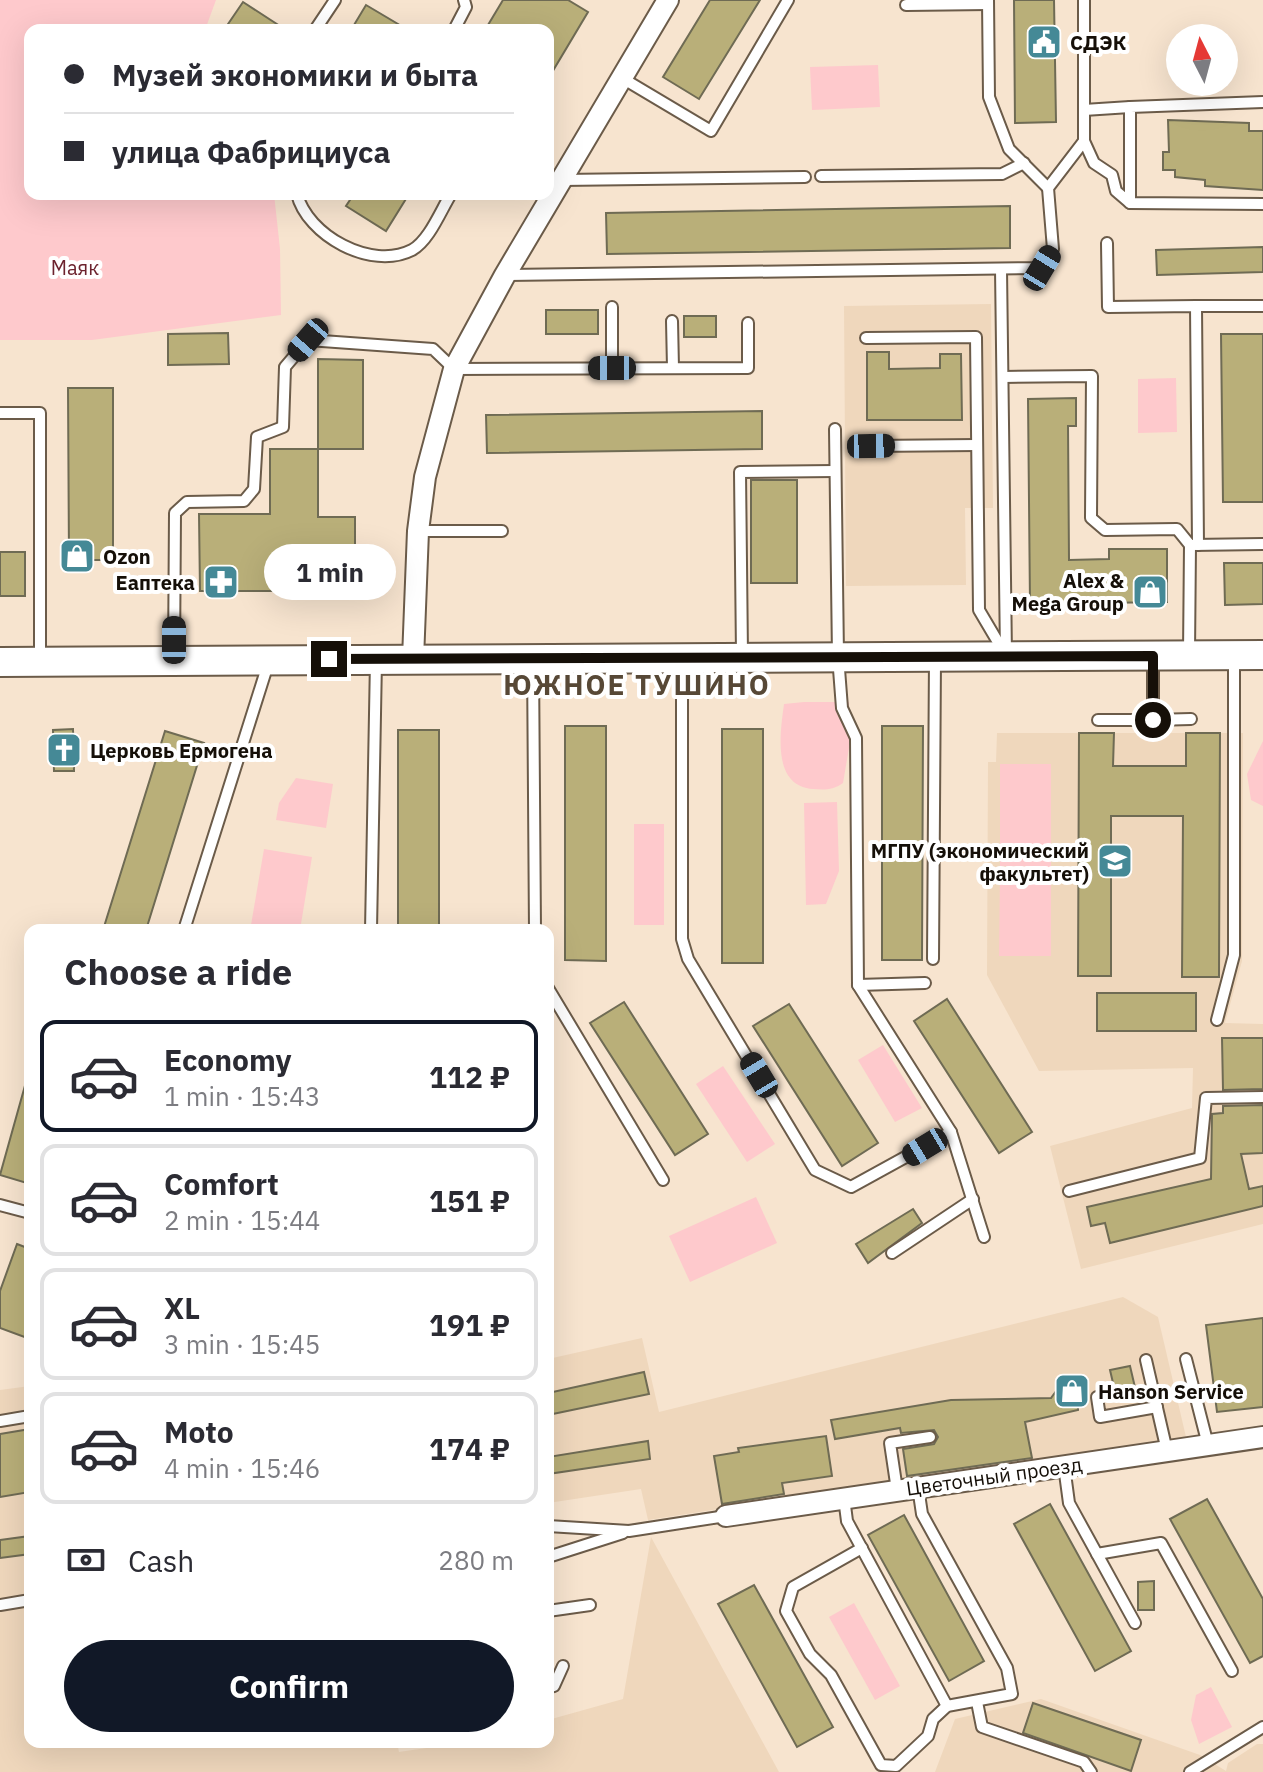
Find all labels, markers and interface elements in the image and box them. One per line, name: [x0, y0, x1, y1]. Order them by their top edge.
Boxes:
public building icon: СДЭК: [1025, 23, 1063, 61]
north arrow: [1166, 24, 1238, 96]
map controls: [1166, 24, 1238, 96]
place label: СДЭК: [1070, 29, 1126, 56]
text: Музей экономики и быта: [112, 55, 478, 94]
text: улица Фабрициуса: [112, 132, 391, 171]
car: [1019, 241, 1065, 295]
park label: Маяк: [51, 254, 99, 281]
car: [283, 314, 333, 366]
car: [588, 356, 636, 380]
car: [847, 434, 895, 458]
shop icon: Ozon: [58, 537, 96, 575]
place label: Ozon: [103, 543, 151, 570]
callout: 1 min: [263, 543, 395, 599]
text: 1 min: [296, 555, 364, 589]
pharmacy icon: Еаптека: [202, 563, 240, 601]
place label: Alex & Mega Group: [1012, 567, 1125, 617]
place label: Еаптека: [116, 569, 195, 596]
shop icon: Alex & Mega Group: [1131, 573, 1169, 611]
car: [162, 616, 186, 664]
route end: [311, 641, 347, 677]
district label: ЮЖНОЕ ТУШИНО: [503, 666, 771, 703]
route start: [1135, 702, 1171, 738]
church icon: Церковь Ермогена: [45, 731, 83, 769]
place label: Церковь Ермогена: [90, 737, 273, 764]
place label: МГПУ (экономический факультет): [871, 837, 1089, 887]
school or university icon: МГПУ (экономический факультет): [1096, 842, 1134, 880]
text: Choose a ride: [64, 948, 292, 995]
icon: car: [68, 1040, 140, 1112]
text: Economy: [164, 1040, 292, 1079]
car: [736, 1048, 782, 1102]
text: 112 ₽: [429, 1057, 510, 1096]
text: 1 min · 15:43: [164, 1079, 320, 1113]
car: [898, 1124, 952, 1170]
icon: car: [68, 1164, 140, 1236]
text: Comfort: [164, 1164, 279, 1203]
text: 151 ₽: [429, 1181, 510, 1220]
text: 2 min · 15:44: [164, 1203, 320, 1237]
icon: car: [68, 1288, 140, 1360]
text: XL: [164, 1288, 200, 1327]
text: 191 ₽: [429, 1305, 510, 1344]
text: 3 min · 15:45: [164, 1327, 320, 1361]
shop icon: Hanson Service: [1053, 1372, 1091, 1410]
place label: Hanson Service: [1098, 1378, 1244, 1405]
icon: car: [68, 1412, 140, 1484]
text: Moto: [164, 1412, 234, 1451]
text: 174 ₽: [429, 1429, 510, 1468]
street label: Цветочный проезд: [904, 1450, 1084, 1502]
text: 4 min · 15:46: [164, 1451, 320, 1485]
icon: cash: [64, 1538, 108, 1582]
text: Cash: [128, 1541, 194, 1580]
text: 280 m: [438, 1543, 514, 1577]
button: Confirm: [64, 1640, 514, 1732]

